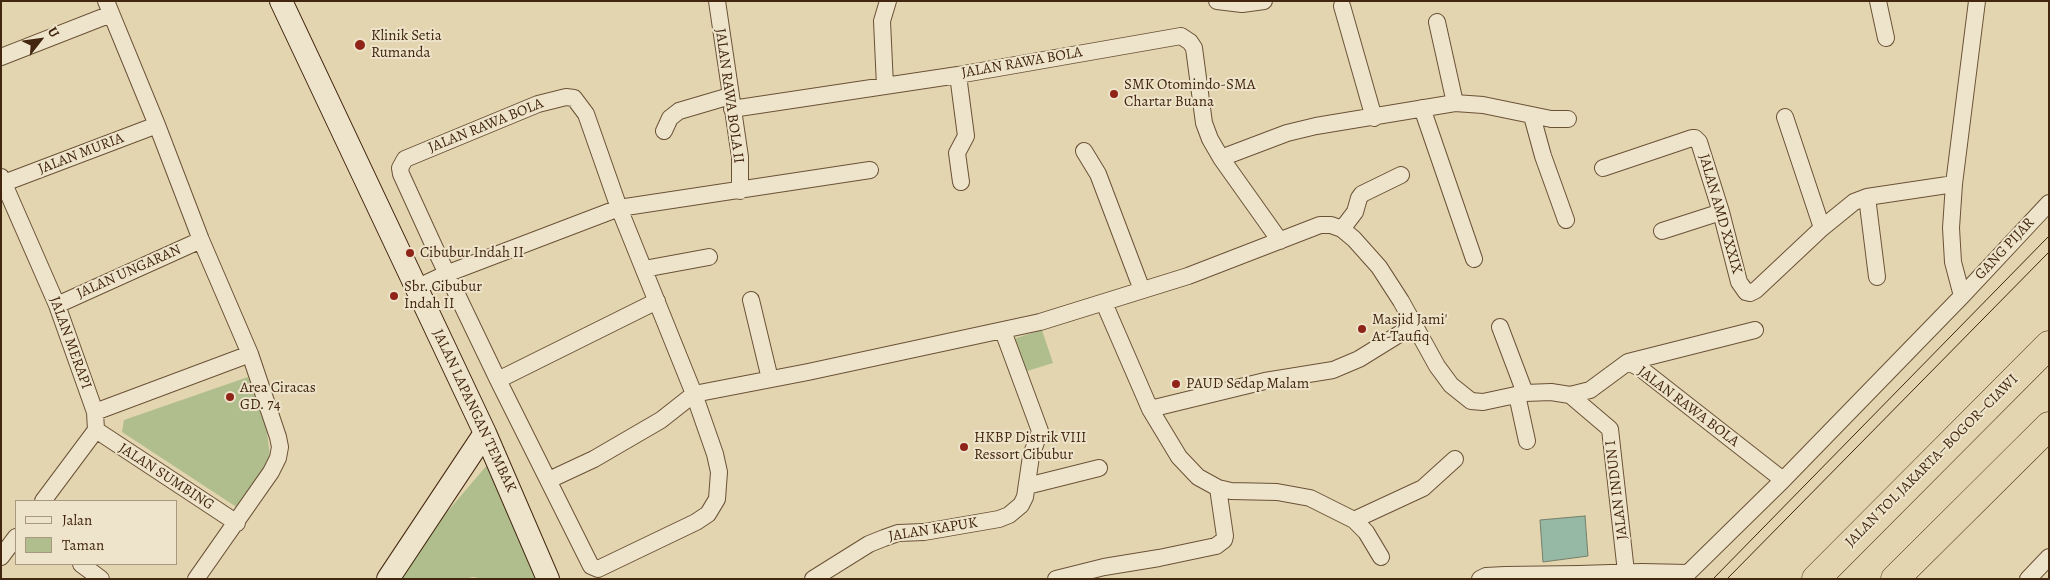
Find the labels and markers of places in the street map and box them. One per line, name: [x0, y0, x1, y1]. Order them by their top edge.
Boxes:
place label: Klinik Setia Rumanda: [371, 27, 442, 62]
marker: Klinik Setia Rumanda: [353, 38, 367, 52]
place label: SMK Otomindo-SMA Chartar Buana: [1124, 76, 1255, 111]
marker: SMK Otomindo-SMA Chartar Buana: [1108, 88, 1120, 100]
place label: Cibubur Indah II: [420, 244, 524, 262]
marker: Cibubur Indah II: [404, 247, 416, 259]
place label: Sbr. Cibubur Indah II: [404, 278, 482, 313]
marker: Sbr. Cibubur Indah II: [388, 290, 400, 302]
place label: Masjid Jami' At-Taufiq: [1372, 311, 1447, 346]
marker: Masjid Jami' At-Taufiq: [1356, 323, 1368, 335]
place label: PAUD Sedap Malam: [1186, 375, 1309, 393]
marker: PAUD Sedap Malam: [1170, 378, 1182, 390]
place label: Area Ciracas GD. 74: [240, 379, 316, 414]
marker: Area Ciracas GD. 74: [224, 391, 236, 403]
place label: HKBP Distrik VIII Ressort Cibubur: [974, 429, 1086, 464]
marker: HKBP Distrik VIII Ressort Cibubur: [958, 441, 970, 453]

